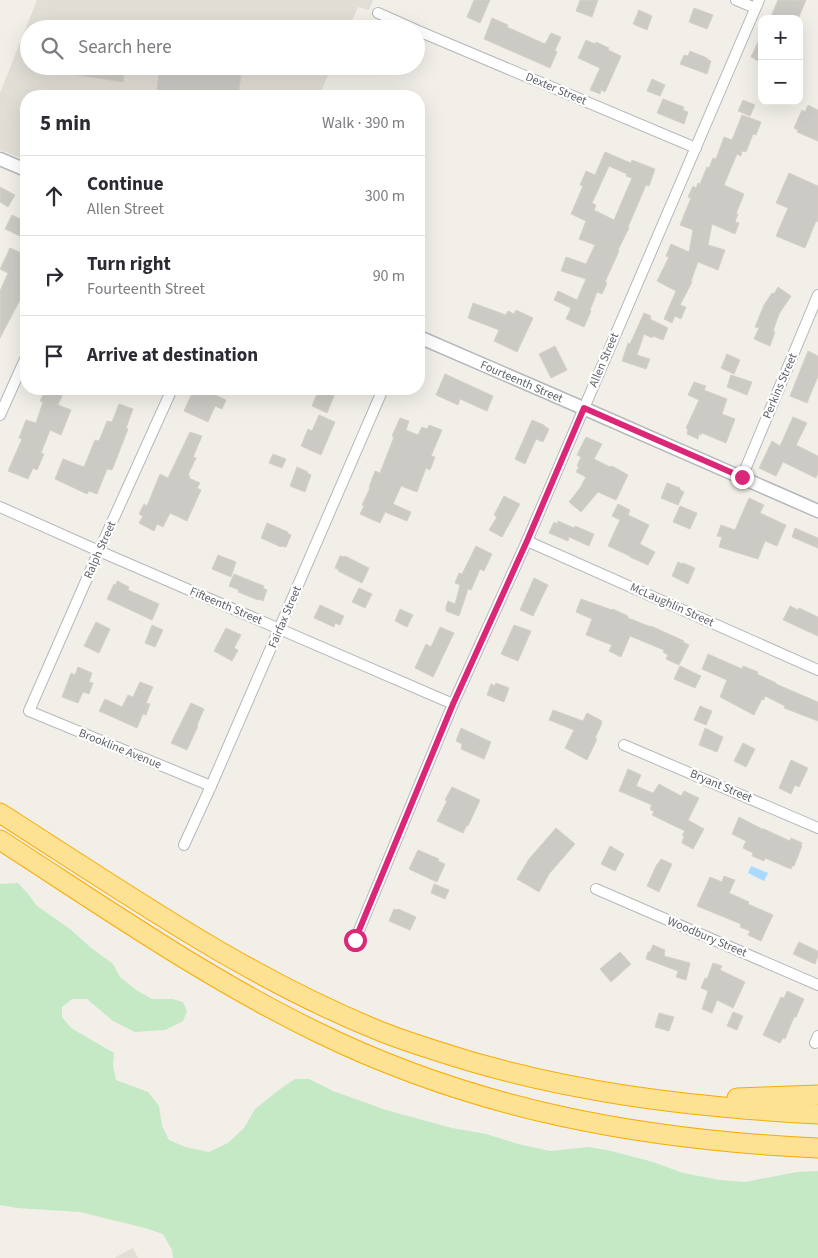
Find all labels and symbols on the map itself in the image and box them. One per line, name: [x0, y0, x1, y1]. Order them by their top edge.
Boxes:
street label: Dexter Street: [523, 69, 589, 109]
street label: Allen Street: [585, 330, 623, 390]
street label: Perkins Street: [759, 351, 801, 421]
street label: Fourteenth Street: [478, 356, 566, 407]
route end: [731, 466, 754, 489]
street label: Ralph Street: [80, 518, 120, 582]
street label: McLaughlin Street: [627, 579, 717, 631]
street label: Fifteenth Street: [187, 583, 265, 629]
street label: Fairfax Street: [264, 583, 306, 651]
street label: Brookline Avenue: [76, 725, 164, 773]
street label: Bryant Street: [687, 765, 755, 807]
street label: Woodbury Street: [665, 913, 749, 961]
route start: [344, 929, 367, 952]

